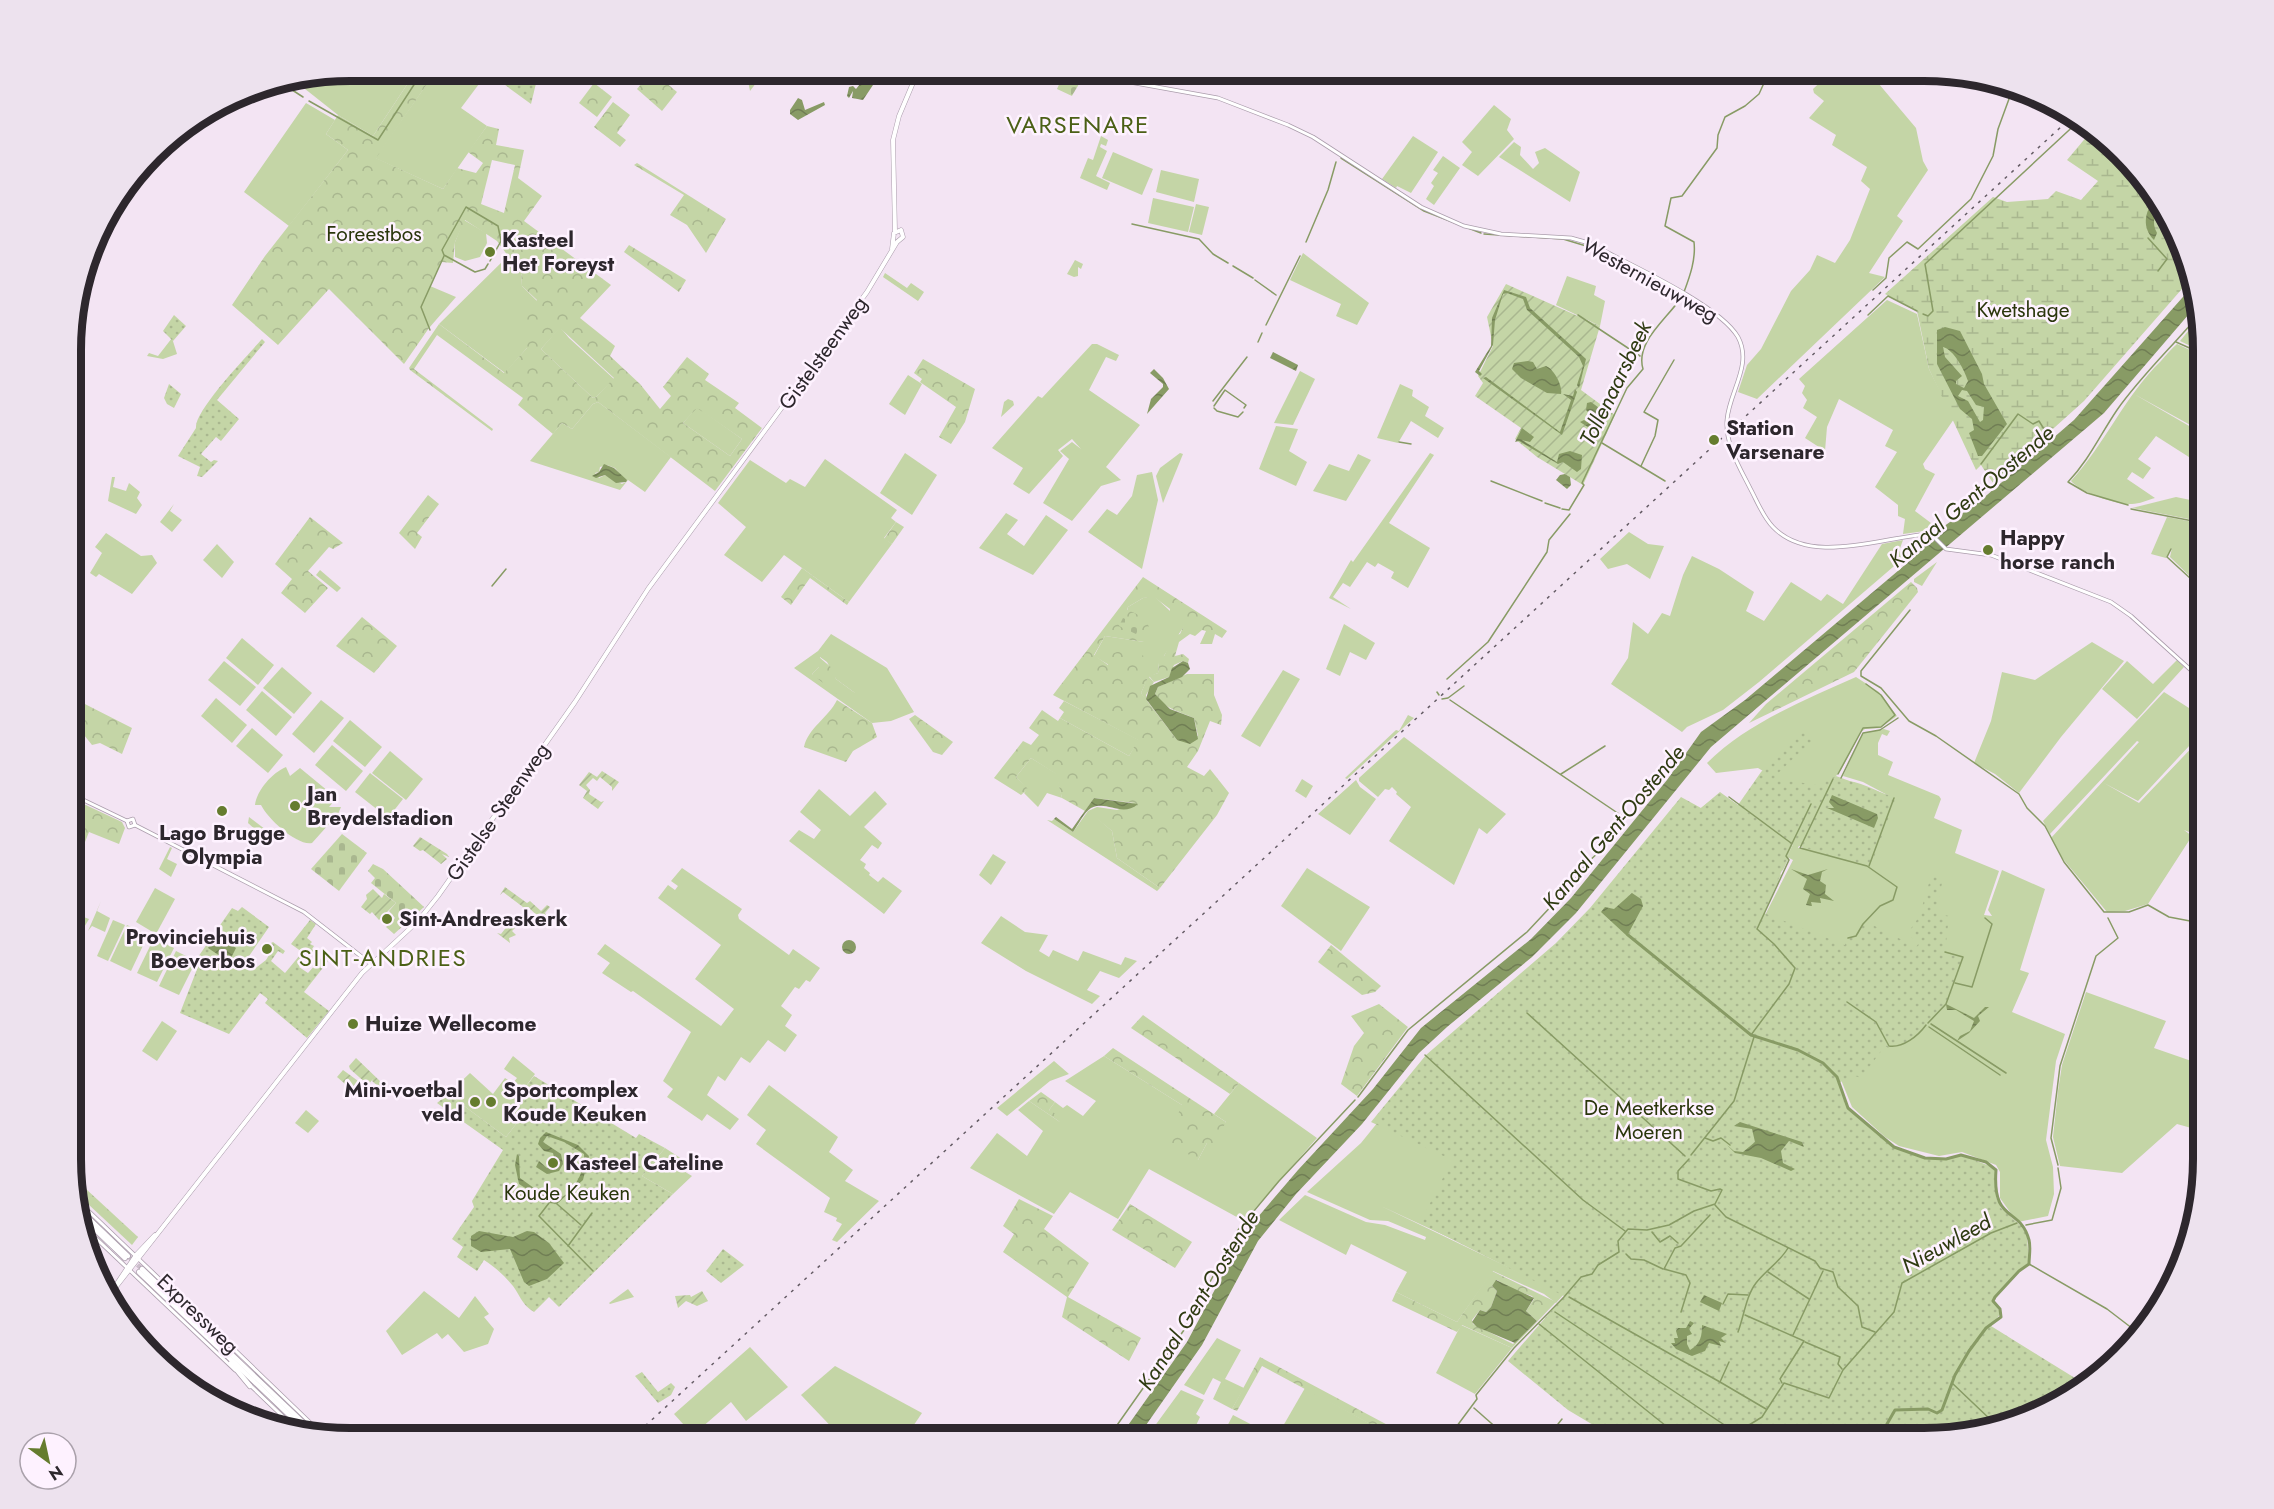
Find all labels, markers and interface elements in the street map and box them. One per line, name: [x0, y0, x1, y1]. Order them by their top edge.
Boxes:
district label: VARSENARE: [1006, 107, 1150, 142]
park label: Foreestbos: [326, 219, 422, 249]
place label: Kasteel Het Foreyst: [502, 225, 614, 279]
street label: Westernieuwweg: [1577, 230, 1723, 330]
marker: Kasteel Het Foreyst: [483, 245, 497, 259]
street label: Gistelsteenweg: [772, 290, 874, 416]
park label: Kwetshage: [1976, 295, 2070, 325]
water label: Tollenaarsbeek: [1571, 314, 1660, 451]
place label: Station Varsenare: [1725, 413, 1825, 467]
water label: Kanaal Gent-Oostende: [1881, 417, 2061, 575]
marker: Station Varsenare: [1707, 433, 1721, 447]
place label: Happy horse ranch: [2000, 523, 2115, 577]
marker: Happy horse ranch: [1981, 543, 1995, 557]
street label: Gistelse Steenweg: [439, 737, 557, 887]
water label: Kanaal Gent-Oostende: [1534, 737, 1692, 917]
place label: Jan Breydelstadion: [303, 779, 453, 833]
marker: Jan Breydelstadion: [288, 799, 302, 813]
marker: Lago Brugge Olympia: [215, 804, 229, 818]
place label: Lago Brugge Olympia: [159, 818, 285, 872]
place label: Sint-Andreaskerk: [399, 904, 568, 934]
marker: Sint-Andreaskerk: [380, 912, 394, 926]
place label: Provinciehuis Boeverbos: [125, 922, 255, 976]
district label: SINT-ANDRIES: [299, 940, 467, 975]
marker: Provinciehuis Boeverbos: [260, 942, 274, 956]
place label: Huize Wellecome: [365, 1009, 536, 1039]
marker: Huize Wellecome: [346, 1017, 360, 1031]
place label: Mini-voetbal veld: [344, 1075, 463, 1129]
place label: Sportcomplex Koude Keuken: [503, 1075, 647, 1129]
park label: De Meetkerkse Moeren: [1584, 1093, 1714, 1147]
marker: Mini-voetbal veld: [468, 1095, 482, 1109]
marker: Sportcomplex Koude Keuken: [484, 1095, 498, 1109]
place label: Kasteel Cateline: [565, 1148, 724, 1178]
marker: Kasteel Cateline: [546, 1156, 560, 1170]
park label: Koude Keuken: [504, 1178, 630, 1208]
water label: Kanaal Gent-Oostende: [1130, 1204, 1266, 1396]
water label: Nieuwleed: [1895, 1204, 1998, 1281]
street label: Expressweg: [150, 1267, 246, 1361]
north arrow: [18, 1431, 78, 1491]
text: N: [44, 1460, 67, 1486]

